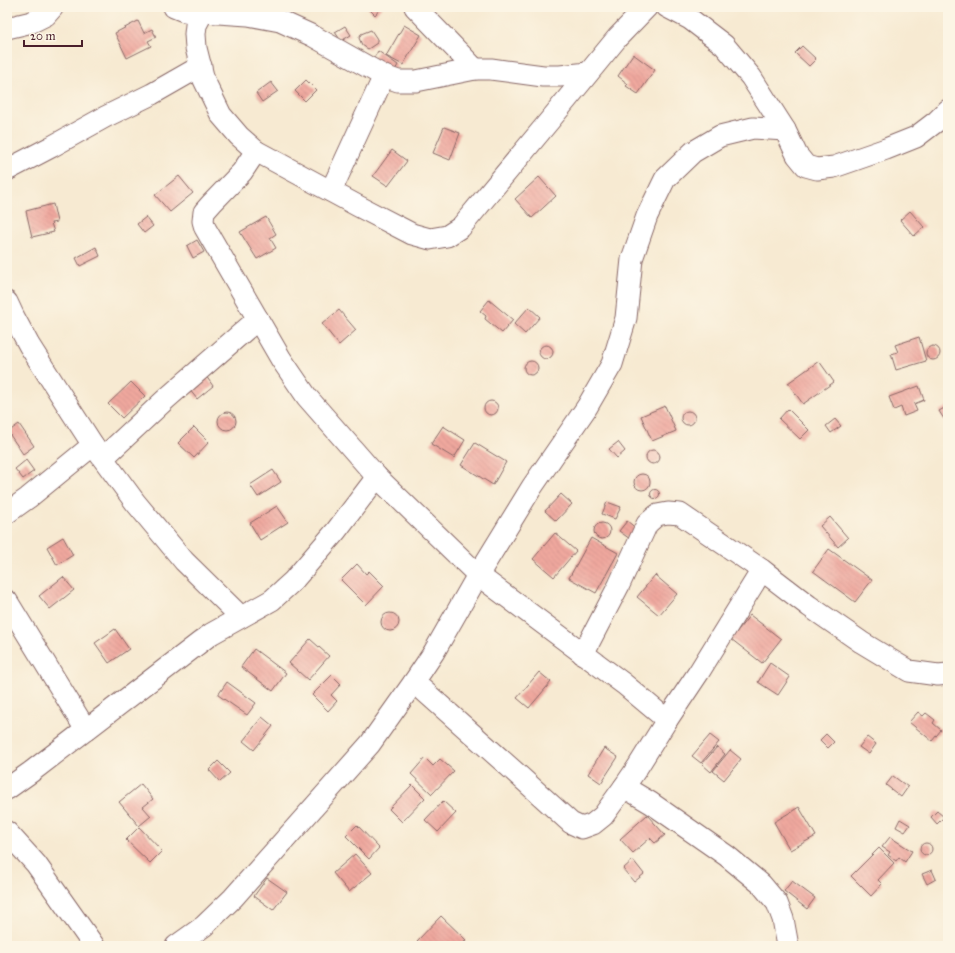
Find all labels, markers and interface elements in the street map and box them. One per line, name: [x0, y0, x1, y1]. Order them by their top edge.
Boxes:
scale bar: [24, 22, 82, 48]
text: 20 m: [30, 29, 56, 43]

